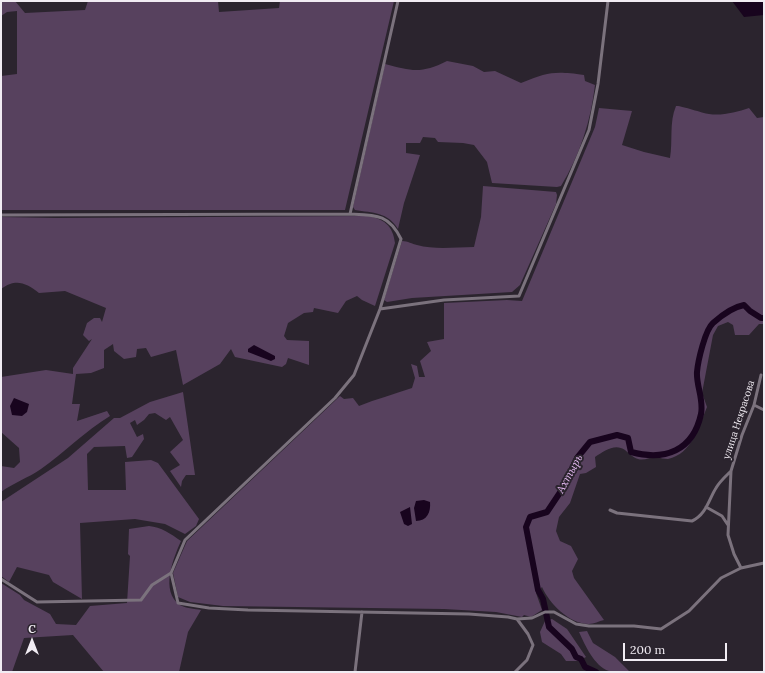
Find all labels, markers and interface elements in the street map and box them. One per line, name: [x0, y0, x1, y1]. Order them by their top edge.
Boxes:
street label: улица Некрасова: [721, 379, 757, 461]
water label: Ахтырь: [554, 452, 586, 496]
north arrow: [12, 621, 52, 661]
text: С: [28, 622, 36, 636]
scale bar: [625, 635, 729, 661]
text: 200 m: [630, 642, 665, 657]

